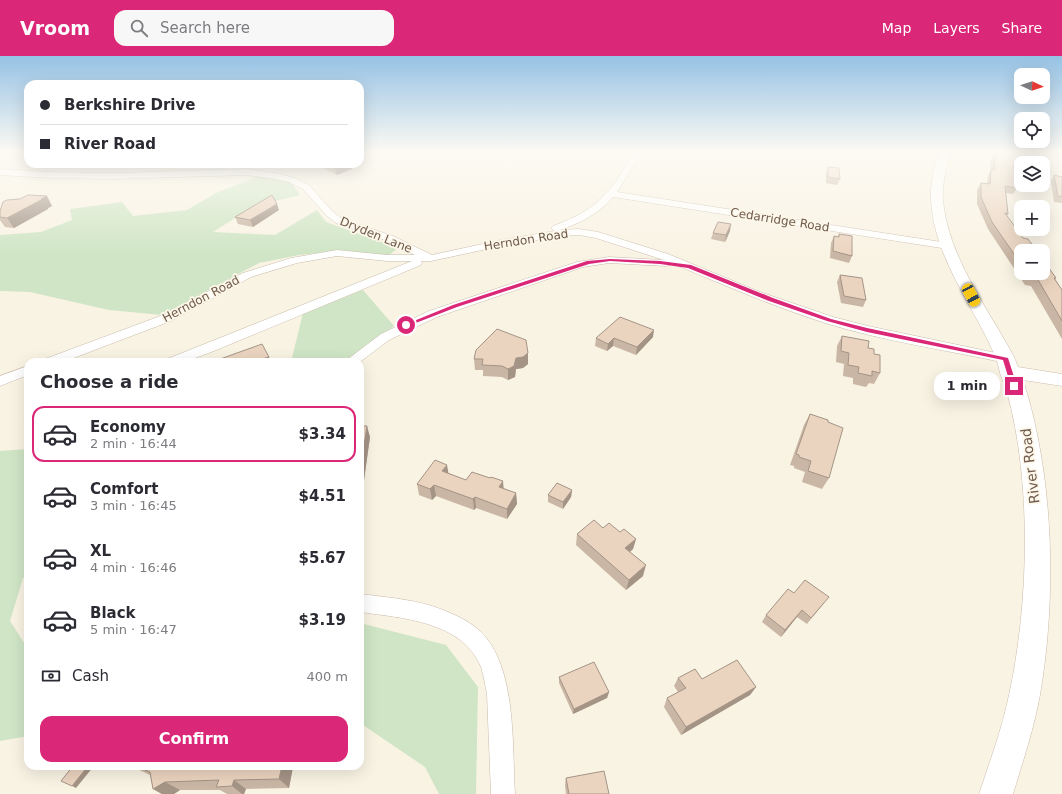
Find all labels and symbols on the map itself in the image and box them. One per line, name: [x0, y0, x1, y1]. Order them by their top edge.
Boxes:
north arrow: [1014, 68, 1050, 104]
street label: Cedarridge Road: [729, 205, 831, 235]
street label: Dryden Lane: [338, 214, 414, 256]
street label: Herndon Road: [483, 226, 569, 254]
street label: Herndon Road: [160, 273, 242, 325]
car: [960, 282, 982, 308]
route start: [397, 316, 415, 334]
callout: 1 min: [934, 372, 1000, 400]
route end: [1005, 377, 1023, 395]
street label: River Road: [1017, 427, 1043, 505]

